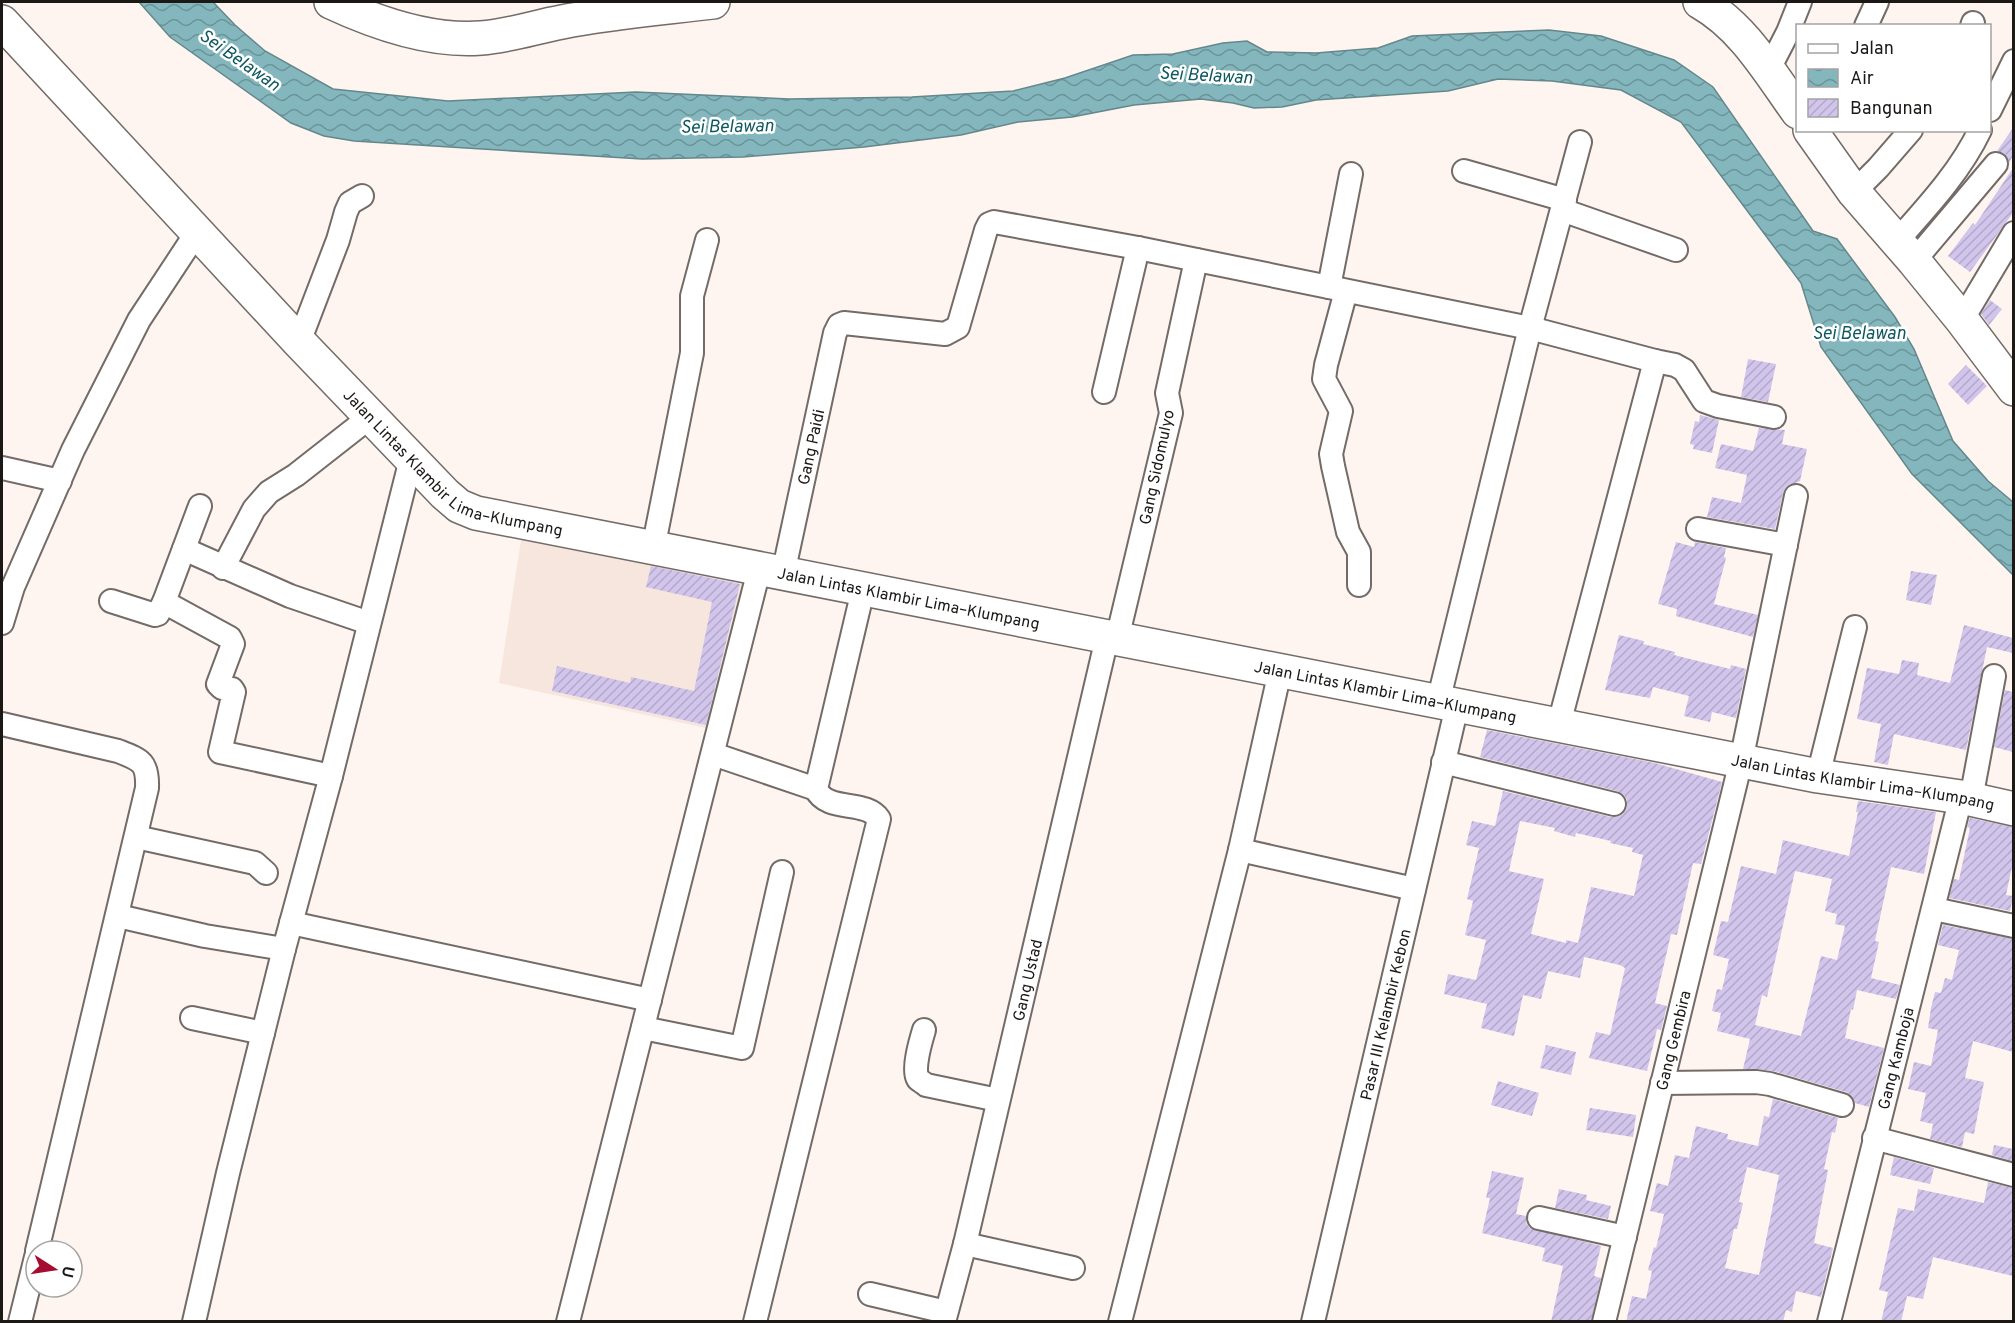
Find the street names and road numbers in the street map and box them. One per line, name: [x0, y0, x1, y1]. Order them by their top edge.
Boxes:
street label: Jalan Lintas Klambir Lima–Klumpang: [338, 386, 564, 542]
street label: Gang Paidi: [794, 408, 830, 487]
street label: Gang Sidomulyo: [1136, 408, 1180, 527]
street label: Jalan Lintas Klambir Lima–Klumpang: [775, 564, 1041, 635]
street label: Jalan Lintas Klambir Lima–Klumpang: [1252, 658, 1518, 729]
street label: Jalan Lintas Klambir Lima–Klumpang: [1729, 751, 1996, 816]
street label: Pasar III Kelambir Kebon: [1357, 927, 1417, 1103]
street label: Gang Ustad: [1010, 937, 1048, 1023]
street label: Gang Gembira: [1653, 989, 1697, 1093]
street label: Gang Kamboja: [1875, 1005, 1920, 1112]

